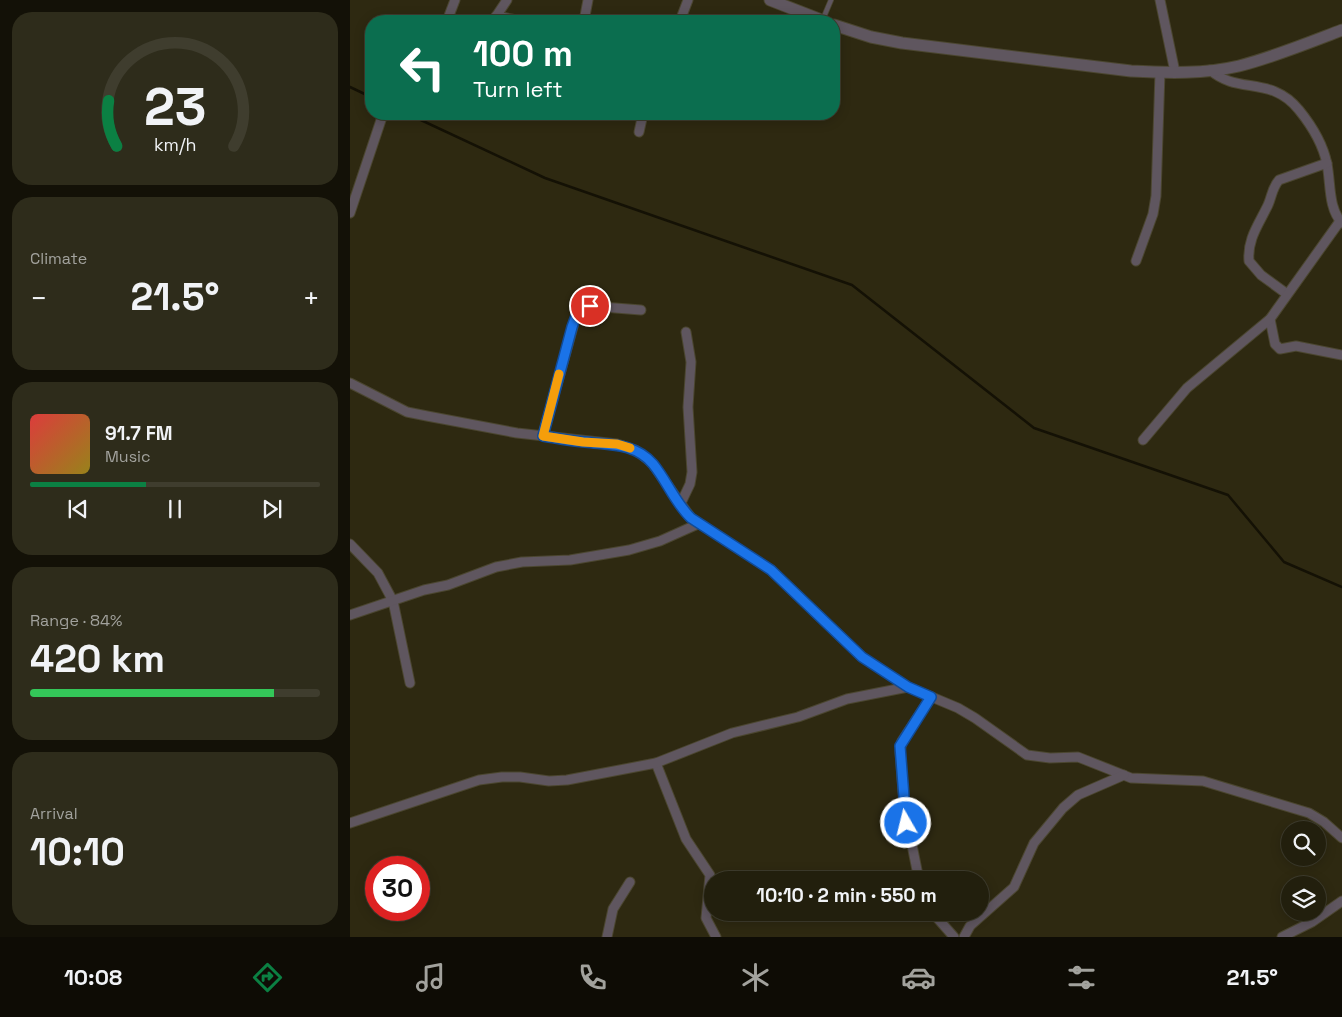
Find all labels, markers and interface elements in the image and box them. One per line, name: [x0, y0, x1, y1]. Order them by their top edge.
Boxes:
text: 100 m: [473, 32, 573, 76]
icon: left: [390, 35, 455, 100]
text: 23: [144, 74, 206, 140]
text: Turn left: [473, 75, 563, 103]
text: km/h: [154, 133, 196, 156]
text: Climate: [30, 248, 87, 269]
text: 21.5°: [131, 273, 219, 321]
text: −: [30, 280, 47, 316]
text: +: [303, 280, 320, 316]
pin: [569, 285, 611, 327]
icon: arrive: [576, 292, 604, 320]
text: 91.7 FM: [105, 421, 173, 446]
text: Music: [105, 446, 151, 467]
icon: previous: [64, 495, 92, 523]
icon: pause: [161, 495, 189, 523]
icon: next: [258, 495, 286, 523]
text: Range · 84%: [30, 610, 122, 631]
text: 420 km: [30, 635, 165, 683]
position arrow: [879, 796, 931, 848]
text: Arrival: [30, 803, 78, 824]
map controls: [1281, 821, 1326, 921]
button: search: [1281, 821, 1326, 866]
text: 10:10: [30, 828, 125, 876]
speed limit sign: 30: [365, 856, 430, 921]
button: layers: [1281, 876, 1326, 921]
text: 10:10 · 2 min · 550 m: [756, 883, 937, 908]
icon: directions: [250, 960, 285, 995]
icon: music: [413, 960, 448, 995]
icon: phone: [575, 960, 610, 995]
icon: climate: [738, 960, 773, 995]
icon: car: [901, 960, 936, 995]
icon: filters: [1064, 960, 1099, 995]
text: 10:08: [64, 963, 122, 991]
text: 21.5°: [1227, 963, 1278, 991]

